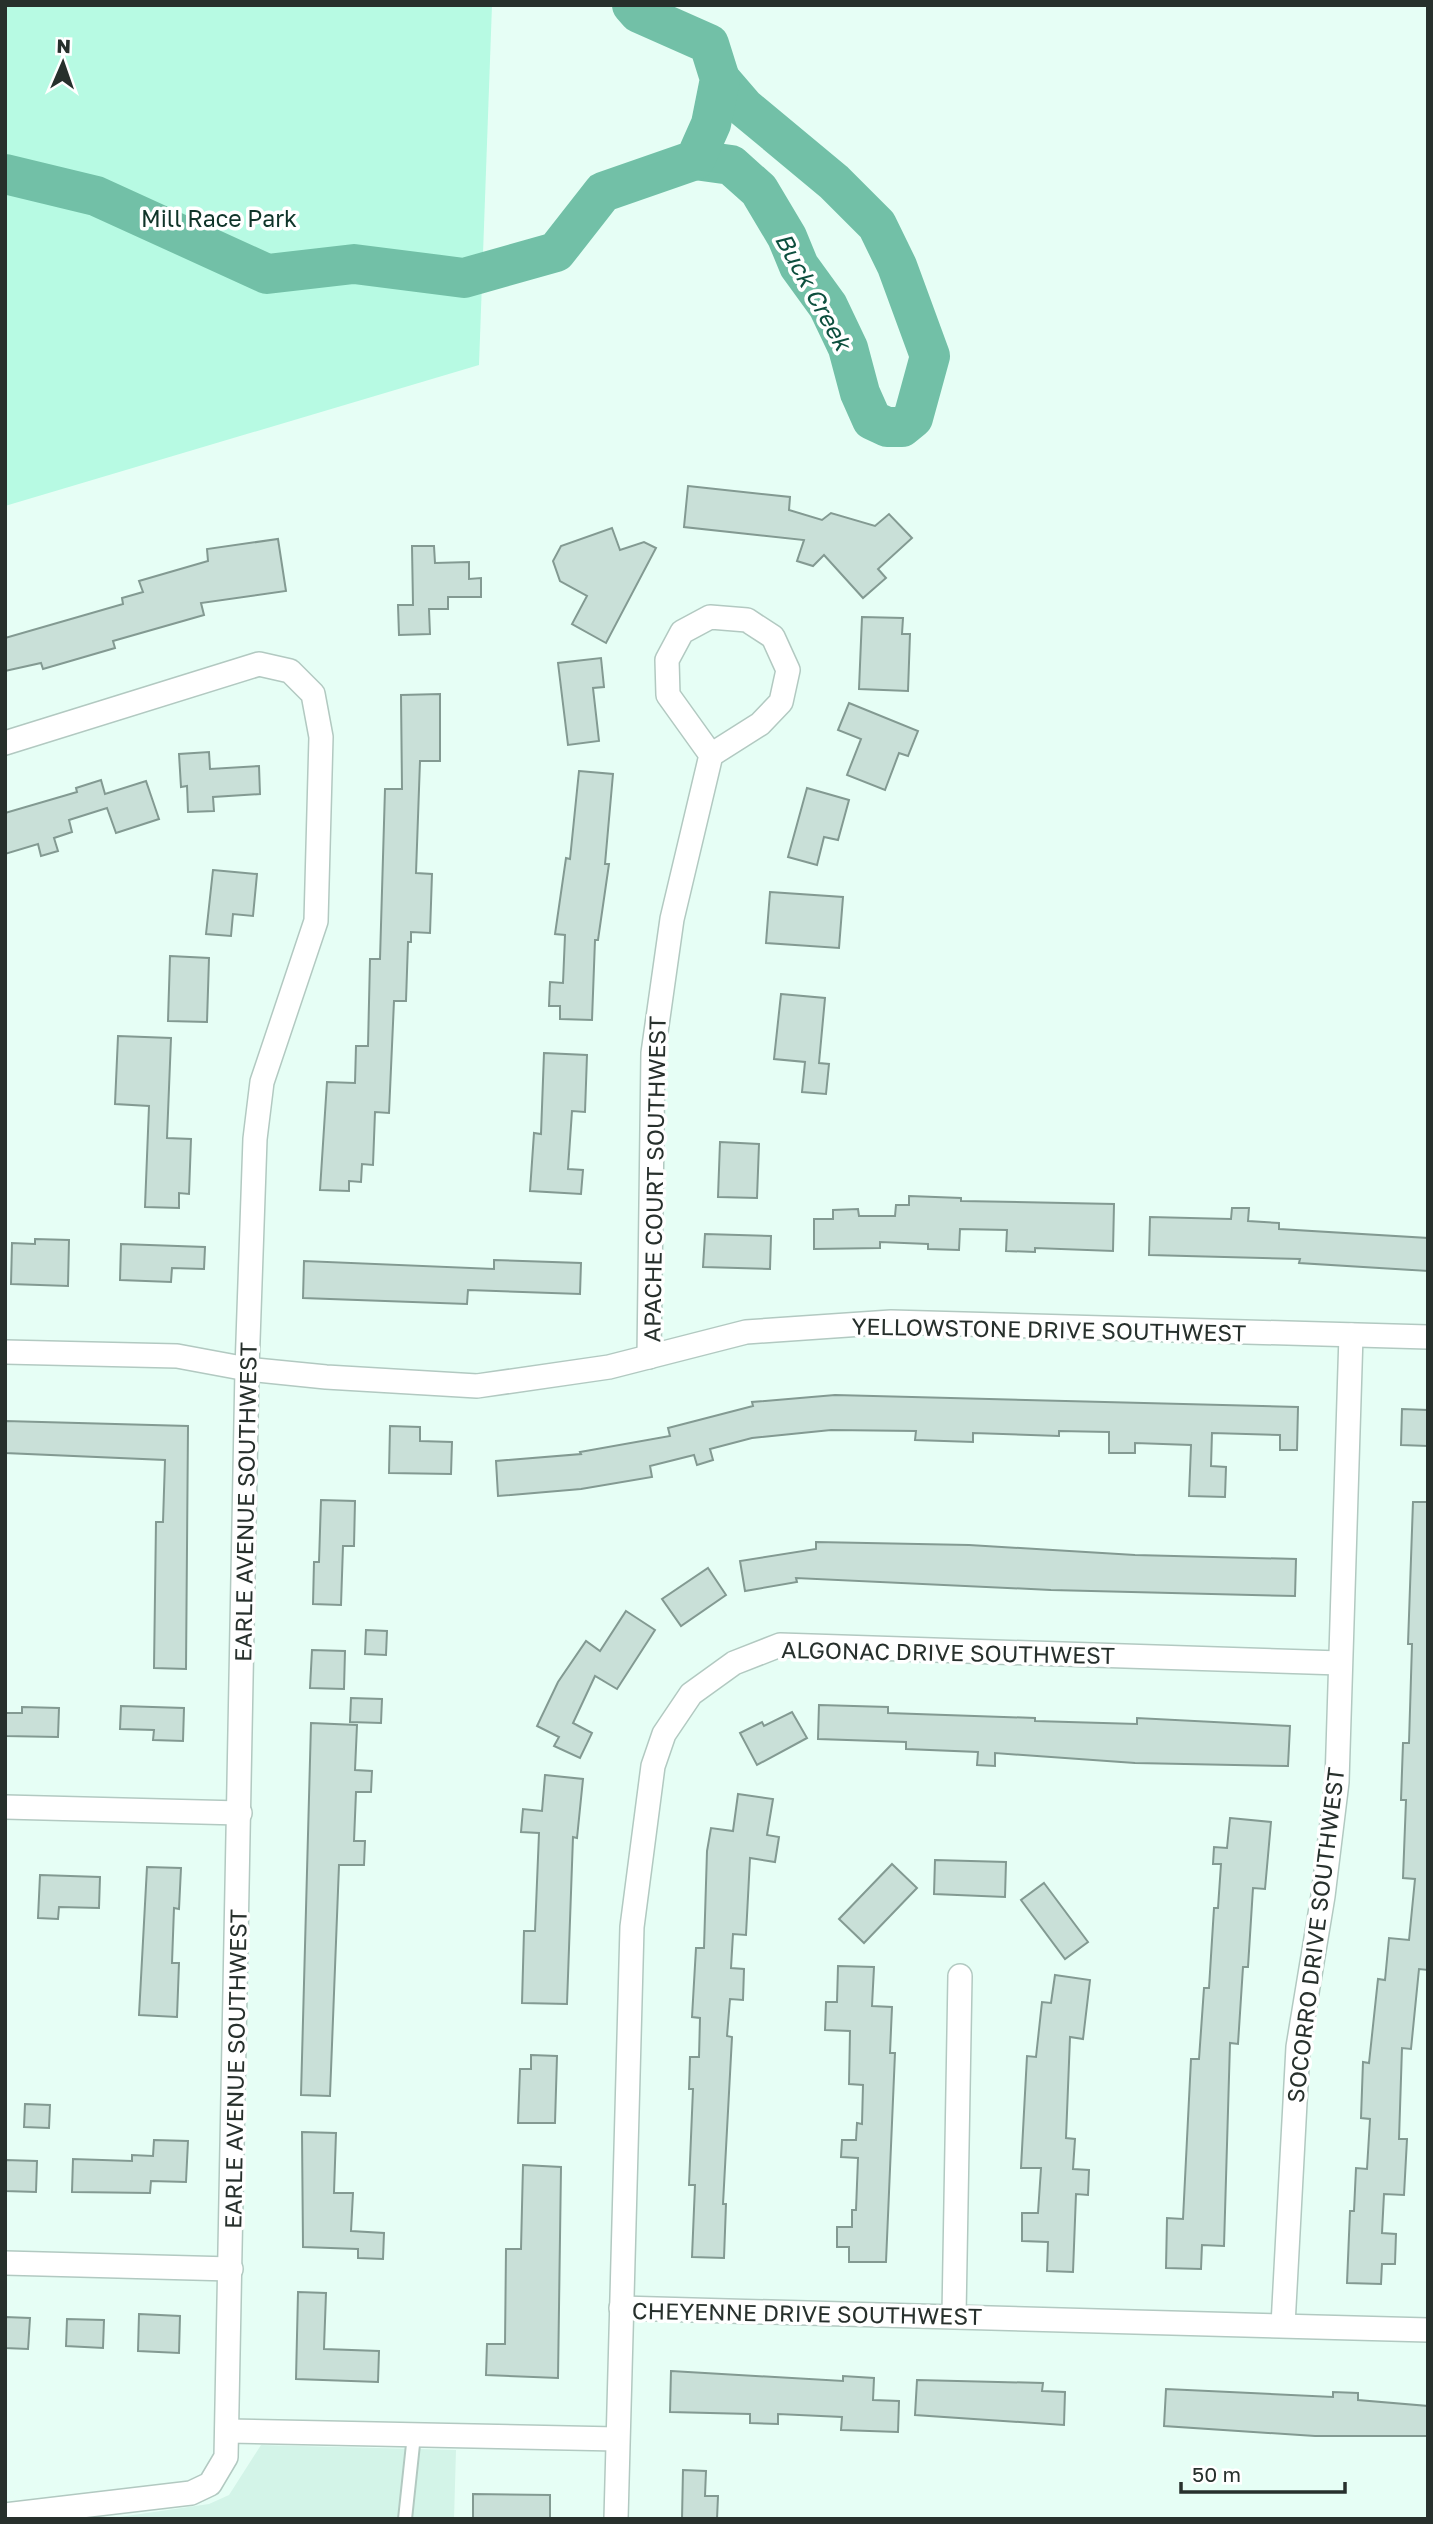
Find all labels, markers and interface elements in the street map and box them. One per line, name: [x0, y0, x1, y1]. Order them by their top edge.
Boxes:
north arrow: [28, 28, 98, 98]
text: N: [56, 34, 71, 57]
park label: Mill Race Park: [141, 204, 297, 232]
water label: Buck Creek: [770, 227, 859, 357]
street label: APACHE COURT SOUTHWEST: [637, 1016, 671, 1342]
street label: YELLOWSTONE DRIVE SOUTHWEST: [852, 1312, 1246, 1346]
street label: EARLE AVENUE SOUTHWEST: [228, 1342, 262, 1662]
street label: ALGONAC DRIVE SOUTHWEST: [781, 1635, 1115, 1669]
street label: SOCORRO DRIVE SOUTHWEST: [1281, 1766, 1349, 2104]
street label: EARLE AVENUE SOUTHWEST: [218, 1909, 252, 2229]
street label: CHEYENNE DRIVE SOUTHWEST: [632, 2296, 982, 2330]
scale bar: [1181, 2450, 1346, 2494]
text: 50 m: [1192, 2461, 1241, 2487]

